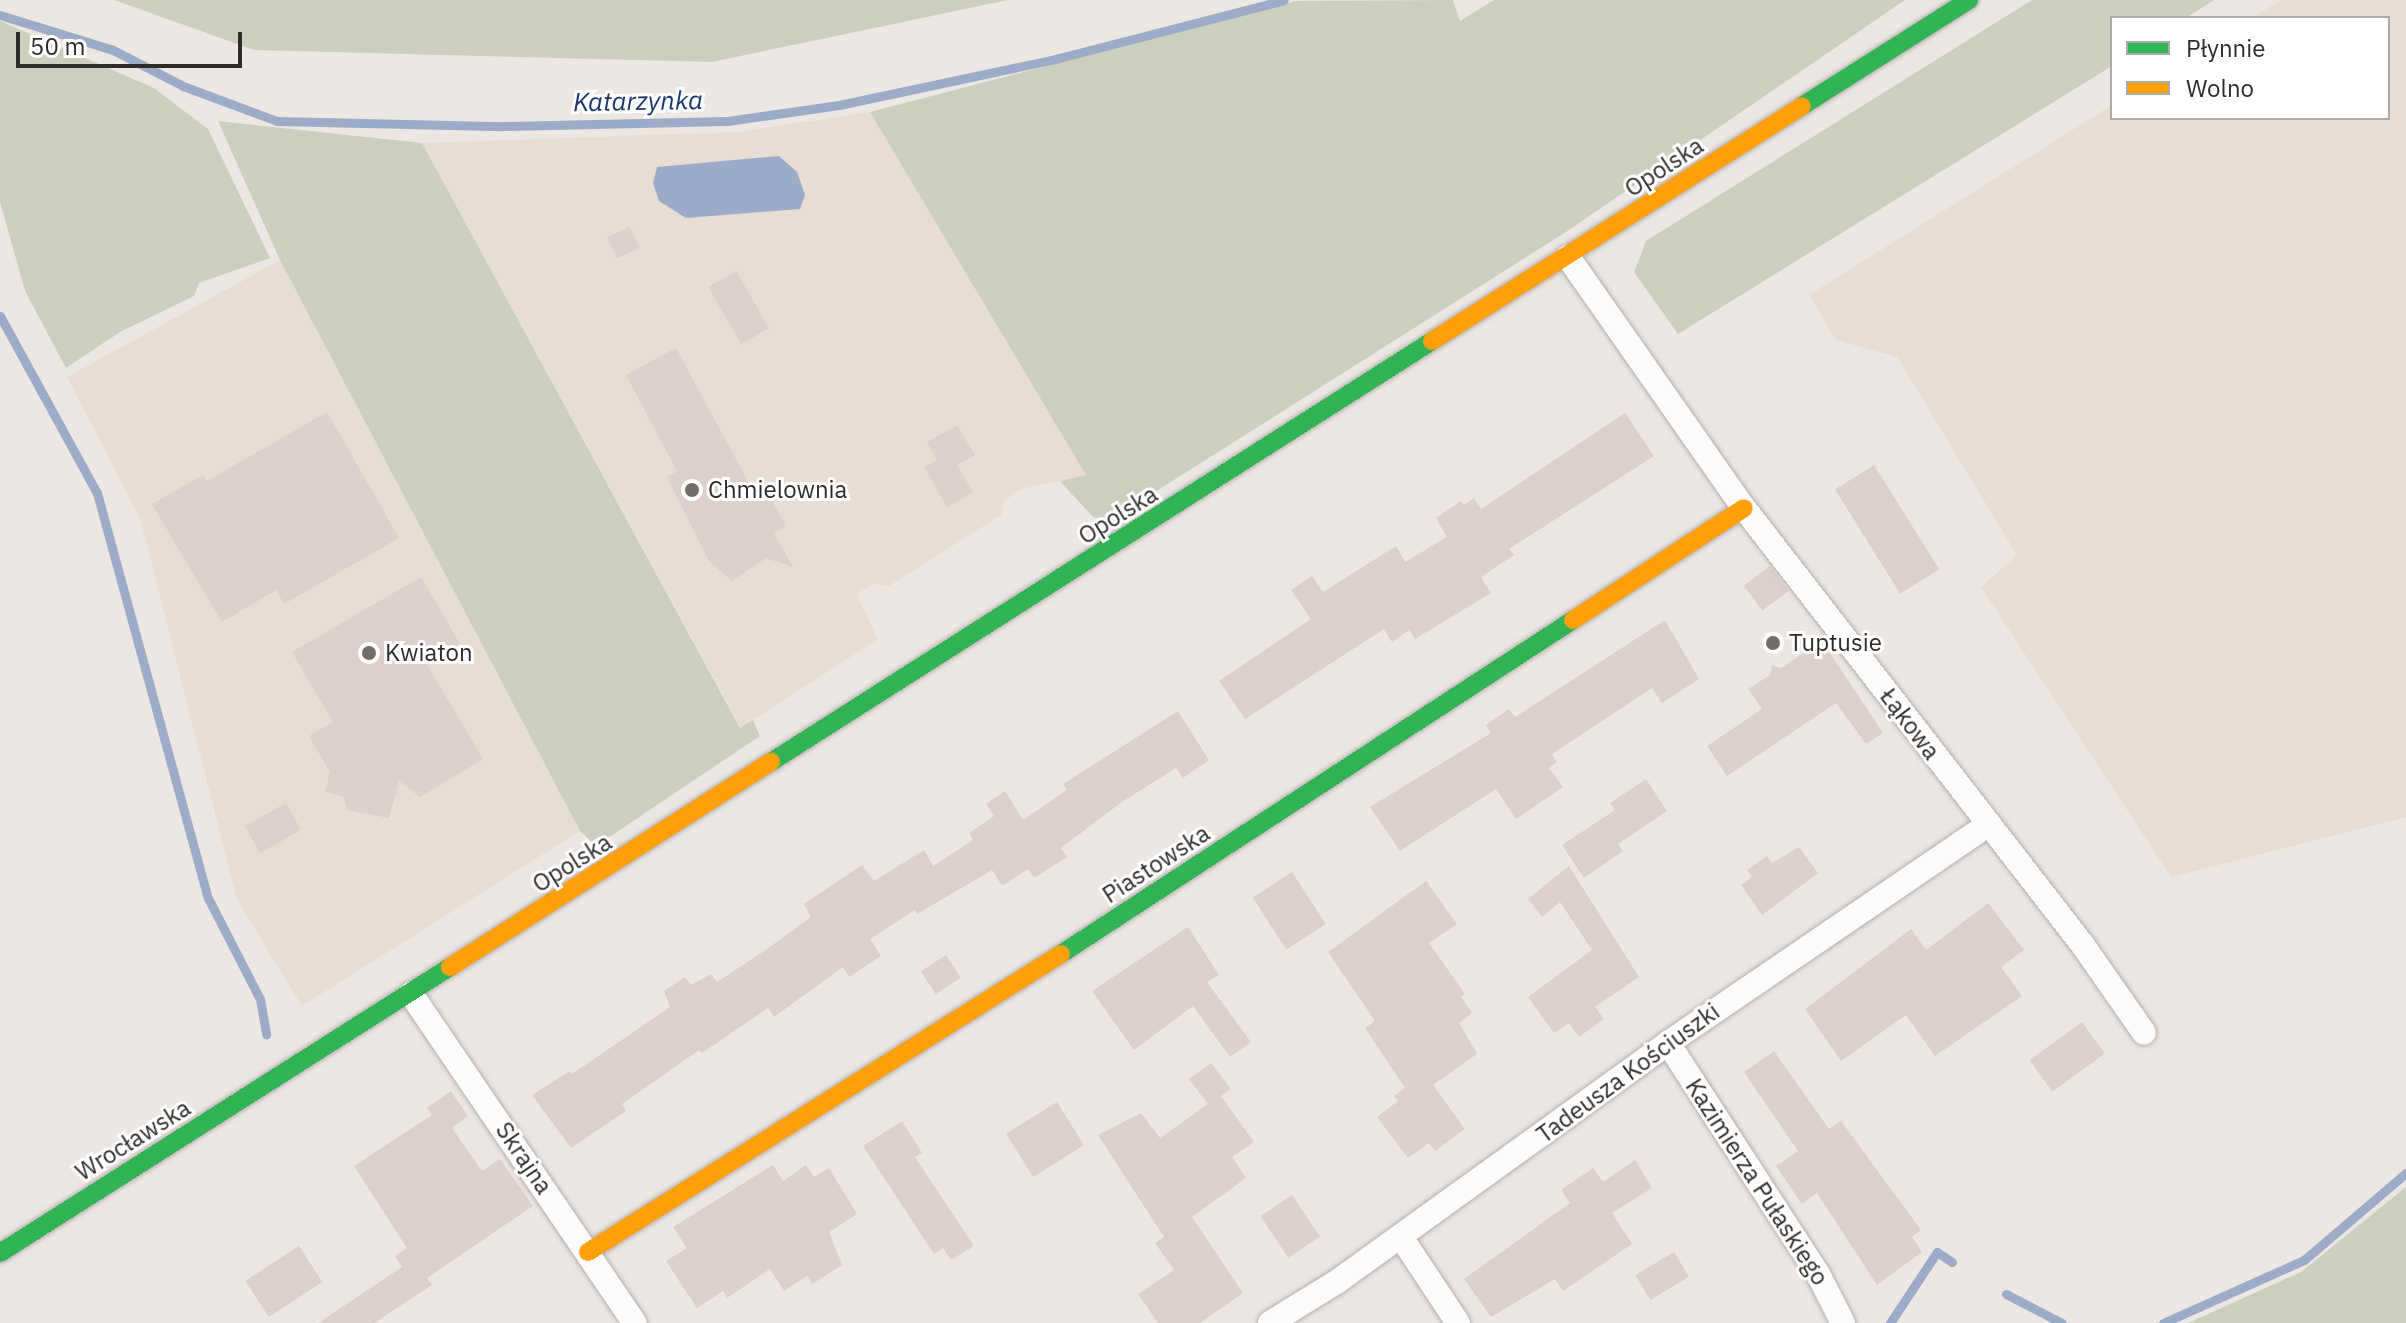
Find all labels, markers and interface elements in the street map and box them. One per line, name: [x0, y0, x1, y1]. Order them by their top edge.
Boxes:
scale bar: [20, 16, 246, 66]
legend: [2110, 16, 2390, 120]
text: 50 m: [30, 30, 85, 62]
text: Płynnie: [2186, 32, 2265, 64]
text: Wolno: [2186, 72, 2254, 104]
water label: Katarzynka: [573, 84, 703, 118]
street label: Opolska: [1619, 131, 1709, 203]
place label: Chmielownia: [708, 476, 847, 504]
street label: Opolska: [1073, 479, 1163, 551]
marker: Chmielownia: [683, 481, 701, 499]
place label: Tuptusie: [1789, 629, 1882, 657]
marker: Tuptusie: [1764, 634, 1782, 652]
place label: Kwiaton: [385, 639, 473, 667]
marker: Kwiaton: [360, 644, 378, 662]
street label: Łąkowa: [1874, 683, 1946, 765]
street label: Piastowska: [1097, 819, 1215, 909]
street label: Opolska: [527, 827, 617, 899]
street label: Tadeusza Kościuszki: [1531, 997, 1725, 1149]
street label: Kazimierza Pułaskiego: [1679, 1073, 1835, 1291]
street label: Wrocławska: [70, 1093, 196, 1187]
street label: Skrajna: [490, 1117, 558, 1199]

